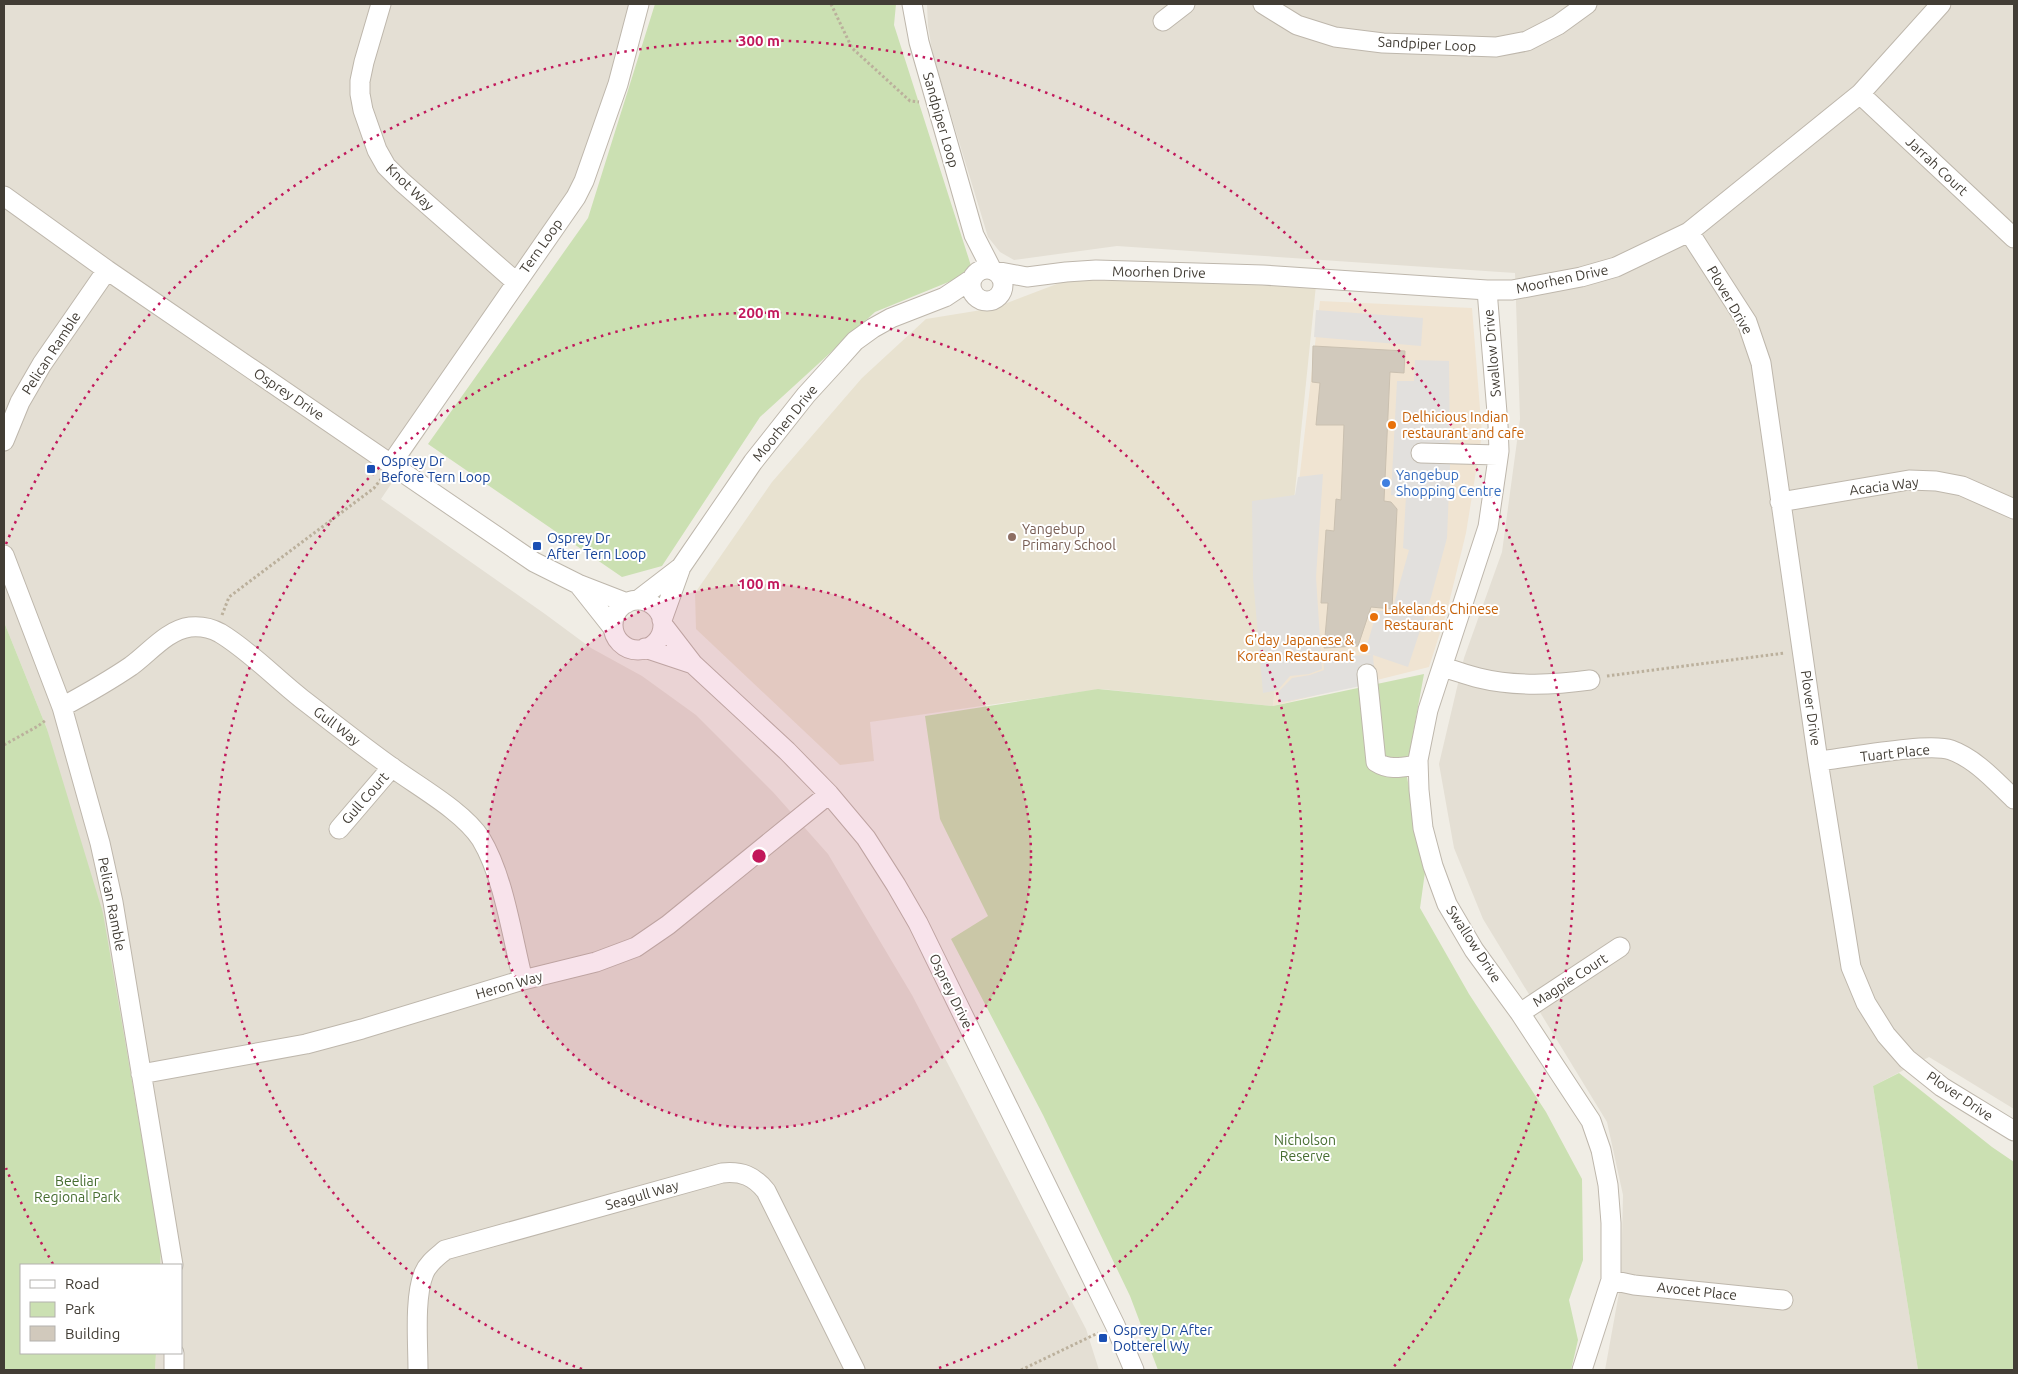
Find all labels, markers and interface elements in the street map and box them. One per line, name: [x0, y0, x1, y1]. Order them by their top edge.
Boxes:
text: 300 m: [738, 32, 780, 49]
street label: Sandpiper Loop: [1377, 33, 1477, 55]
street label: Sandpiper Loop: [920, 70, 962, 170]
street label: Jarrah Court: [1903, 133, 1972, 199]
street label: Knot Way: [383, 160, 437, 214]
street label: Tern Loop: [516, 216, 566, 276]
street label: Moorhen Drive: [1514, 261, 1610, 297]
street label: Moorhen Drive: [1112, 263, 1206, 281]
street label: Plover Drive: [1704, 263, 1756, 337]
text: 200 m: [738, 304, 780, 321]
street label: Swallow Drive: [1480, 308, 1504, 398]
street label: Pelican Ramble: [18, 309, 84, 397]
street label: Osprey Drive: [251, 365, 327, 423]
street label: Moorhen Drive: [749, 381, 821, 465]
place label: Delhicious Indian restaurant and cafe: [1402, 409, 1524, 441]
marker: Delhicious Indian restaurant and cafe: [1386, 419, 1398, 431]
place label: Osprey Dr Before Tern Loop: [381, 453, 490, 485]
marker: Osprey Dr Before Tern Loop: [365, 463, 377, 475]
place label: Yangebup Shopping Centre: [1396, 467, 1501, 499]
street label: Acacia Way: [1848, 474, 1920, 498]
marker: Yangebup Shopping Centre: [1380, 477, 1392, 489]
place label: Yangebup Primary School: [1022, 521, 1116, 553]
place label: Osprey Dr After Tern Loop: [547, 530, 646, 562]
marker: Yangebup Primary School: [1006, 531, 1018, 543]
marker: Osprey Dr After Tern Loop: [531, 540, 543, 552]
text: 100 m: [738, 575, 780, 592]
place label: Lakelands Chinese Restaurant: [1384, 601, 1499, 633]
marker: Lakelands Chinese Restaurant: [1368, 611, 1380, 623]
place label: G'day Japanese & Korean Restaurant: [1237, 632, 1355, 664]
marker: G'day Japanese & Korean Restaurant: [1358, 642, 1370, 654]
street label: Plover Drive: [1798, 669, 1824, 747]
street label: Gull Way: [310, 703, 364, 749]
street label: Tuart Place: [1859, 741, 1931, 765]
street label: Gull Court: [338, 768, 392, 827]
centre of rings: [750, 847, 768, 865]
street label: Pelican Ramble: [95, 856, 129, 952]
street label: Swallow Drive: [1443, 903, 1505, 985]
street label: Magpie Court: [1530, 950, 1611, 1010]
street label: Osprey Drive: [926, 951, 976, 1031]
street label: Heron Way: [474, 968, 544, 1002]
street label: Plover Drive: [1924, 1068, 1996, 1124]
park label: Nicholson Reserve: [1274, 1132, 1336, 1164]
park label: Beeliar Regional Park: [34, 1173, 120, 1205]
street label: Seagull Way: [604, 1177, 681, 1213]
legend: [20, 1264, 182, 1354]
text: Road: [65, 1275, 100, 1292]
street label: Avocet Place: [1656, 1279, 1738, 1303]
text: Park: [65, 1300, 95, 1317]
place label: Osprey Dr After Dotterel Wy: [1113, 1322, 1213, 1354]
text: Building: [65, 1325, 120, 1342]
marker: Osprey Dr After Dotterel Wy: [1097, 1332, 1109, 1344]

